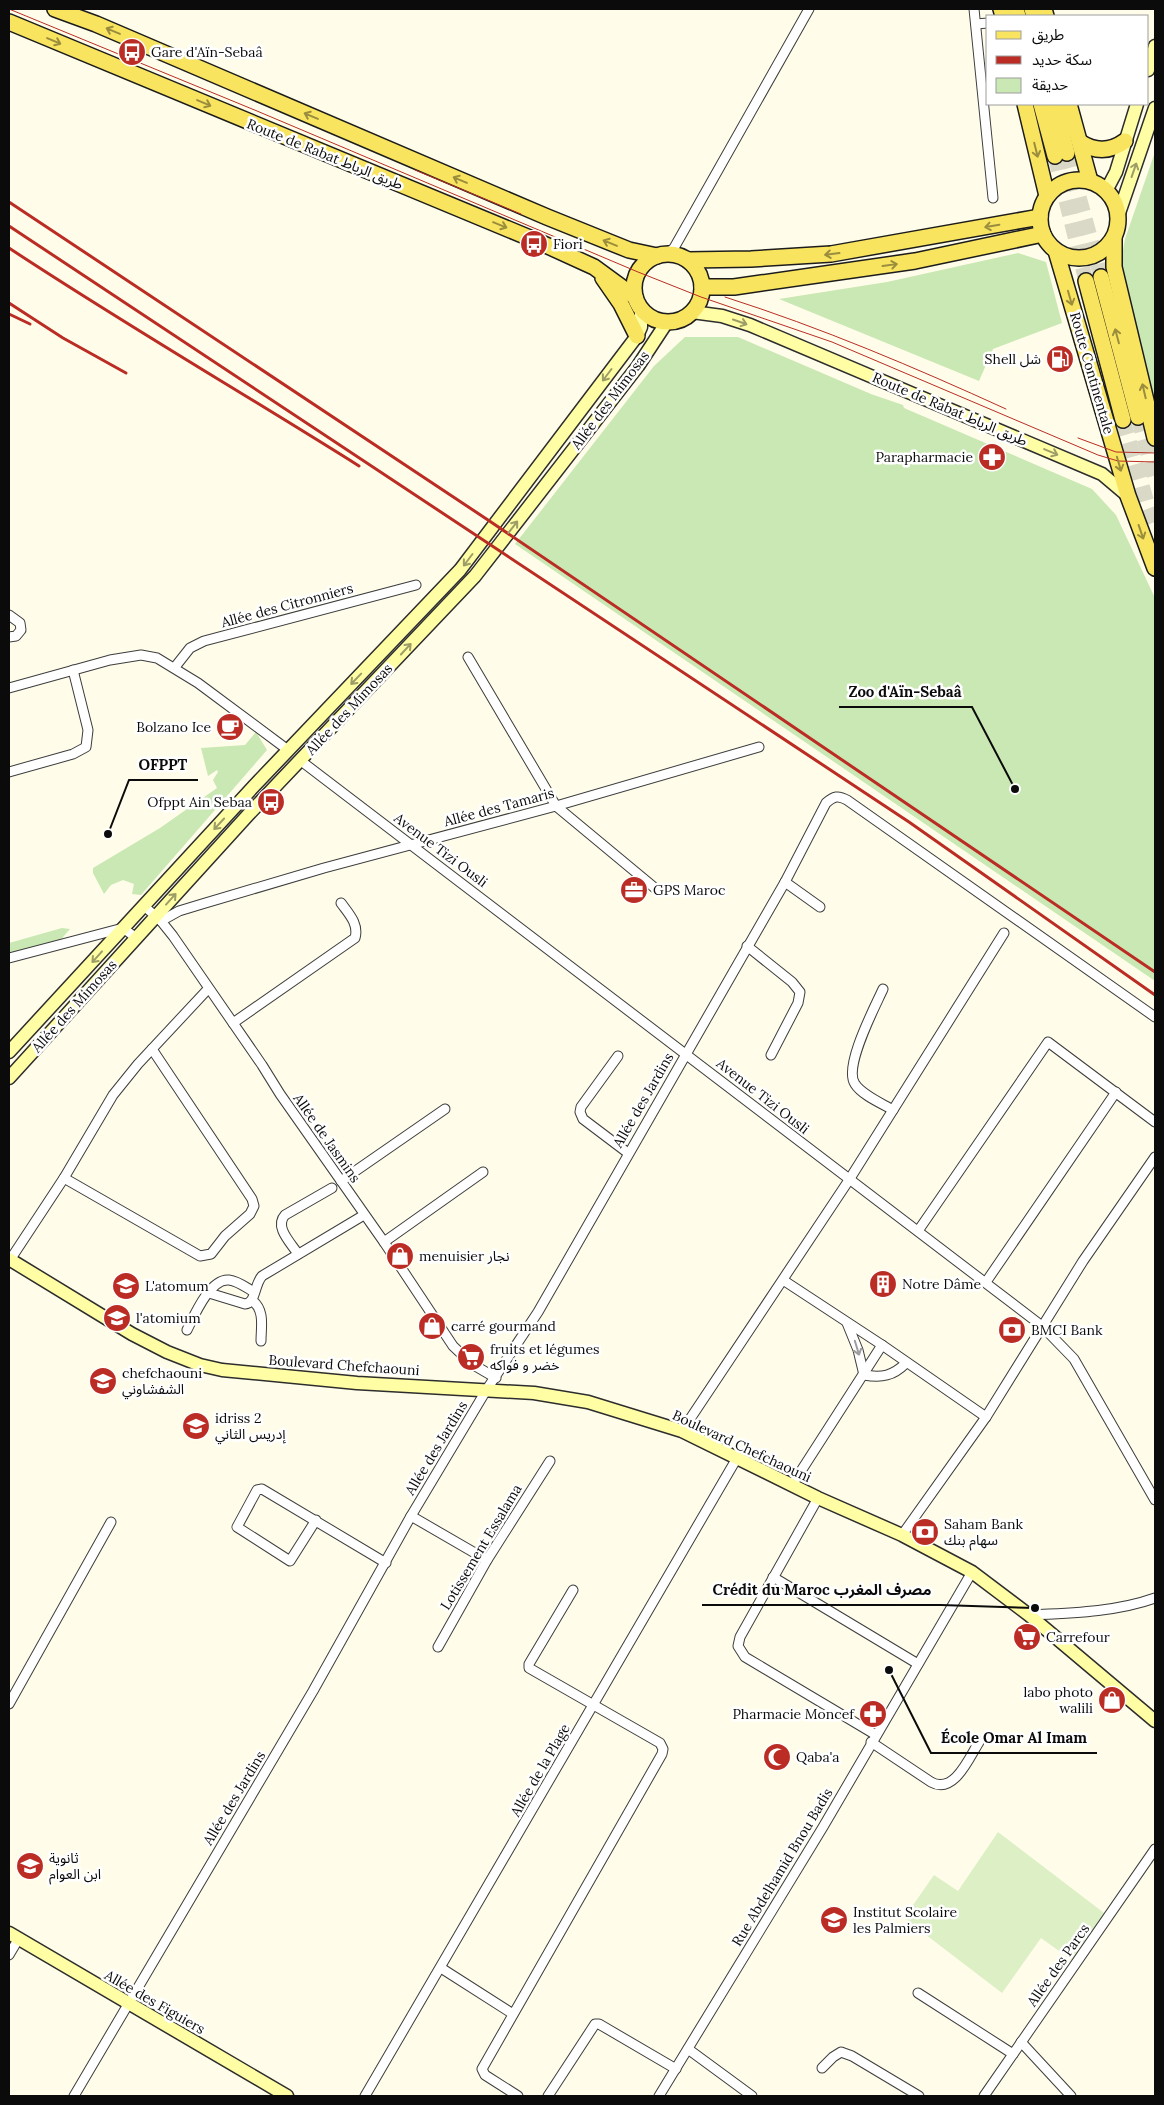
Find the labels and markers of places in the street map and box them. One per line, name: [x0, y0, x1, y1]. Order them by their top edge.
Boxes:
bus stop icon: Gare d'Aïn-Sebaâ: [117, 37, 147, 67]
place label: Gare d'Aïn-Sebaâ: [151, 43, 263, 61]
bus stop icon: Fiori: [519, 229, 549, 259]
place label: Fiori: [553, 235, 583, 253]
fuel station icon: Shell شل: [1045, 344, 1075, 374]
place label: Shell شل: [985, 350, 1041, 368]
pharmacy icon: Parapharmacie: [977, 442, 1007, 472]
place label: Parapharmacie: [875, 448, 973, 466]
callout: Zoo d'Aïn-Sebaâ: [839, 677, 972, 707]
cafe icon: Bolzano Ice: [215, 712, 245, 742]
place label: Bolzano Ice: [136, 718, 211, 736]
callout: OFPPT: [129, 750, 198, 780]
bus stop icon: Ofppt Ain Sebaa: [256, 787, 286, 817]
place label: Ofppt Ain Sebaa: [147, 793, 252, 811]
office icon: GPS Maroc: [619, 875, 649, 905]
place label: GPS Maroc: [653, 881, 725, 899]
shop icon: menuisier نجار: [385, 1241, 415, 1271]
place label: menuisier نجار: [419, 1247, 510, 1265]
building icon: Notre Dâme: [868, 1269, 898, 1299]
school or university icon: L'atomum: [111, 1271, 141, 1301]
place label: Notre Dâme: [902, 1275, 981, 1293]
place label: L'atomum: [145, 1277, 209, 1295]
school or university icon: l'atomium: [102, 1303, 132, 1333]
place label: l'atomium: [136, 1309, 201, 1327]
shop icon: carré gourmand: [417, 1311, 447, 1341]
bank icon: BMCI Bank: [997, 1315, 1027, 1345]
place label: carré gourmand: [451, 1317, 556, 1335]
place label: BMCI Bank: [1031, 1321, 1103, 1339]
place label: fruits et légumes خضر و فواكه: [490, 1340, 600, 1374]
supermarket icon: fruits et légumes خضر و فواكه: [456, 1342, 486, 1372]
place label: chefchaouni الشفشاوني: [122, 1364, 202, 1400]
school or university icon: chefchaouni الشفشاوني: [88, 1366, 118, 1396]
place label: idriss 2 إدريس الثاني: [215, 1409, 287, 1445]
school or university icon: idriss 2 إدريس الثاني: [181, 1411, 211, 1441]
place label: Saham Bank سهام بنك: [944, 1515, 1023, 1551]
bank icon: Saham Bank سهام بنك: [910, 1517, 940, 1547]
callout: Crédit du Maroc مصرف المغرب: [702, 1575, 941, 1605]
supermarket icon: Carrefour: [1012, 1622, 1042, 1652]
place label: Carrefour: [1046, 1628, 1110, 1646]
place label: labo photo walili: [1023, 1683, 1093, 1717]
shop icon: labo photo walili: [1097, 1685, 1127, 1715]
pharmacy icon: Pharmacie Moncef: [858, 1699, 888, 1729]
place label: Pharmacie Moncef: [732, 1705, 855, 1723]
callout: École Omar Al Imam: [931, 1723, 1097, 1753]
mosque icon: Qaba'a: [762, 1742, 792, 1772]
place label: Qaba'a: [796, 1748, 840, 1766]
place label: ثانوية ابن العوام: [49, 1849, 101, 1885]
school or university icon: ثانوية ابن العوام: [15, 1851, 45, 1881]
place label: Institut Scolaire les Palmiers: [853, 1903, 957, 1937]
school or university icon: Institut Scolaire les Palmiers: [819, 1905, 849, 1935]

